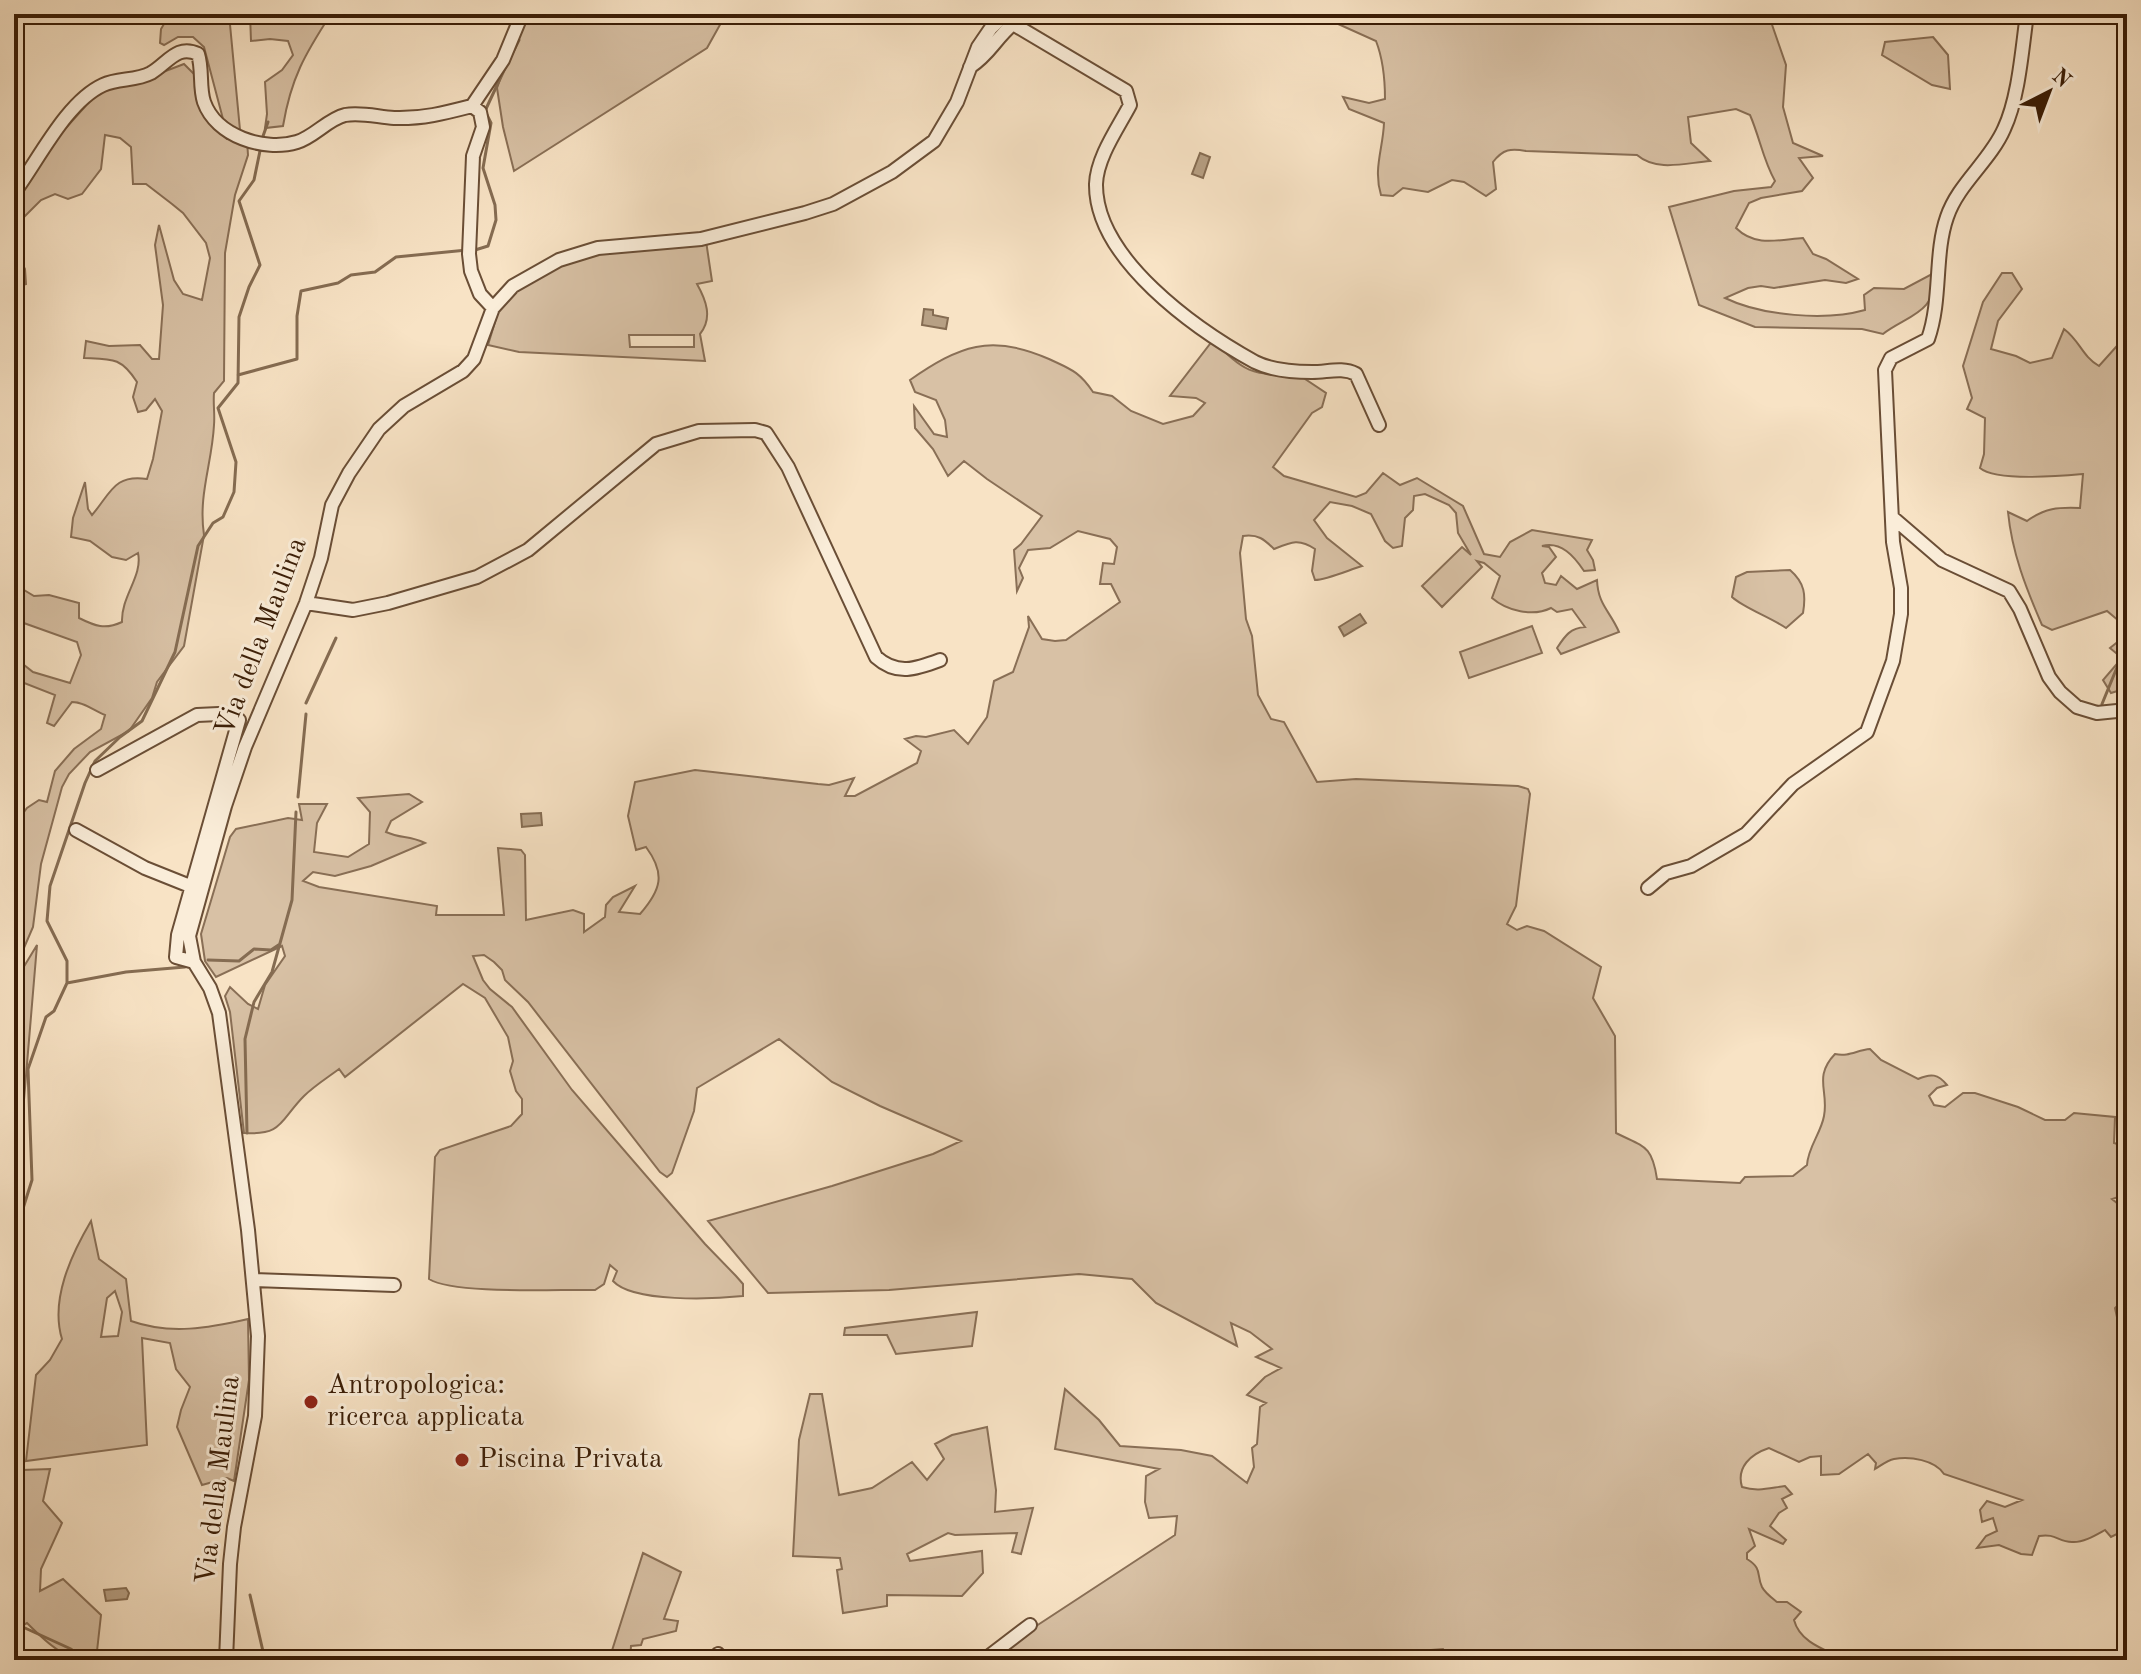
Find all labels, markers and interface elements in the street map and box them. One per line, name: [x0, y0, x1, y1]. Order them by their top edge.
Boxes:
north arrow: [2009, 52, 2089, 132]
text: N: [2047, 65, 2075, 93]
street label: Via della Maulina: [211, 534, 313, 740]
place label: Antropologica: ricerca applicata: [327, 1372, 524, 1432]
street label: Via della Maulina: [192, 1374, 246, 1586]
marker: Antropologica: ricerca applicata: [302, 1393, 320, 1411]
place label: Piscina Privata: [478, 1446, 663, 1474]
marker: Piscina Privata: [453, 1451, 471, 1469]

